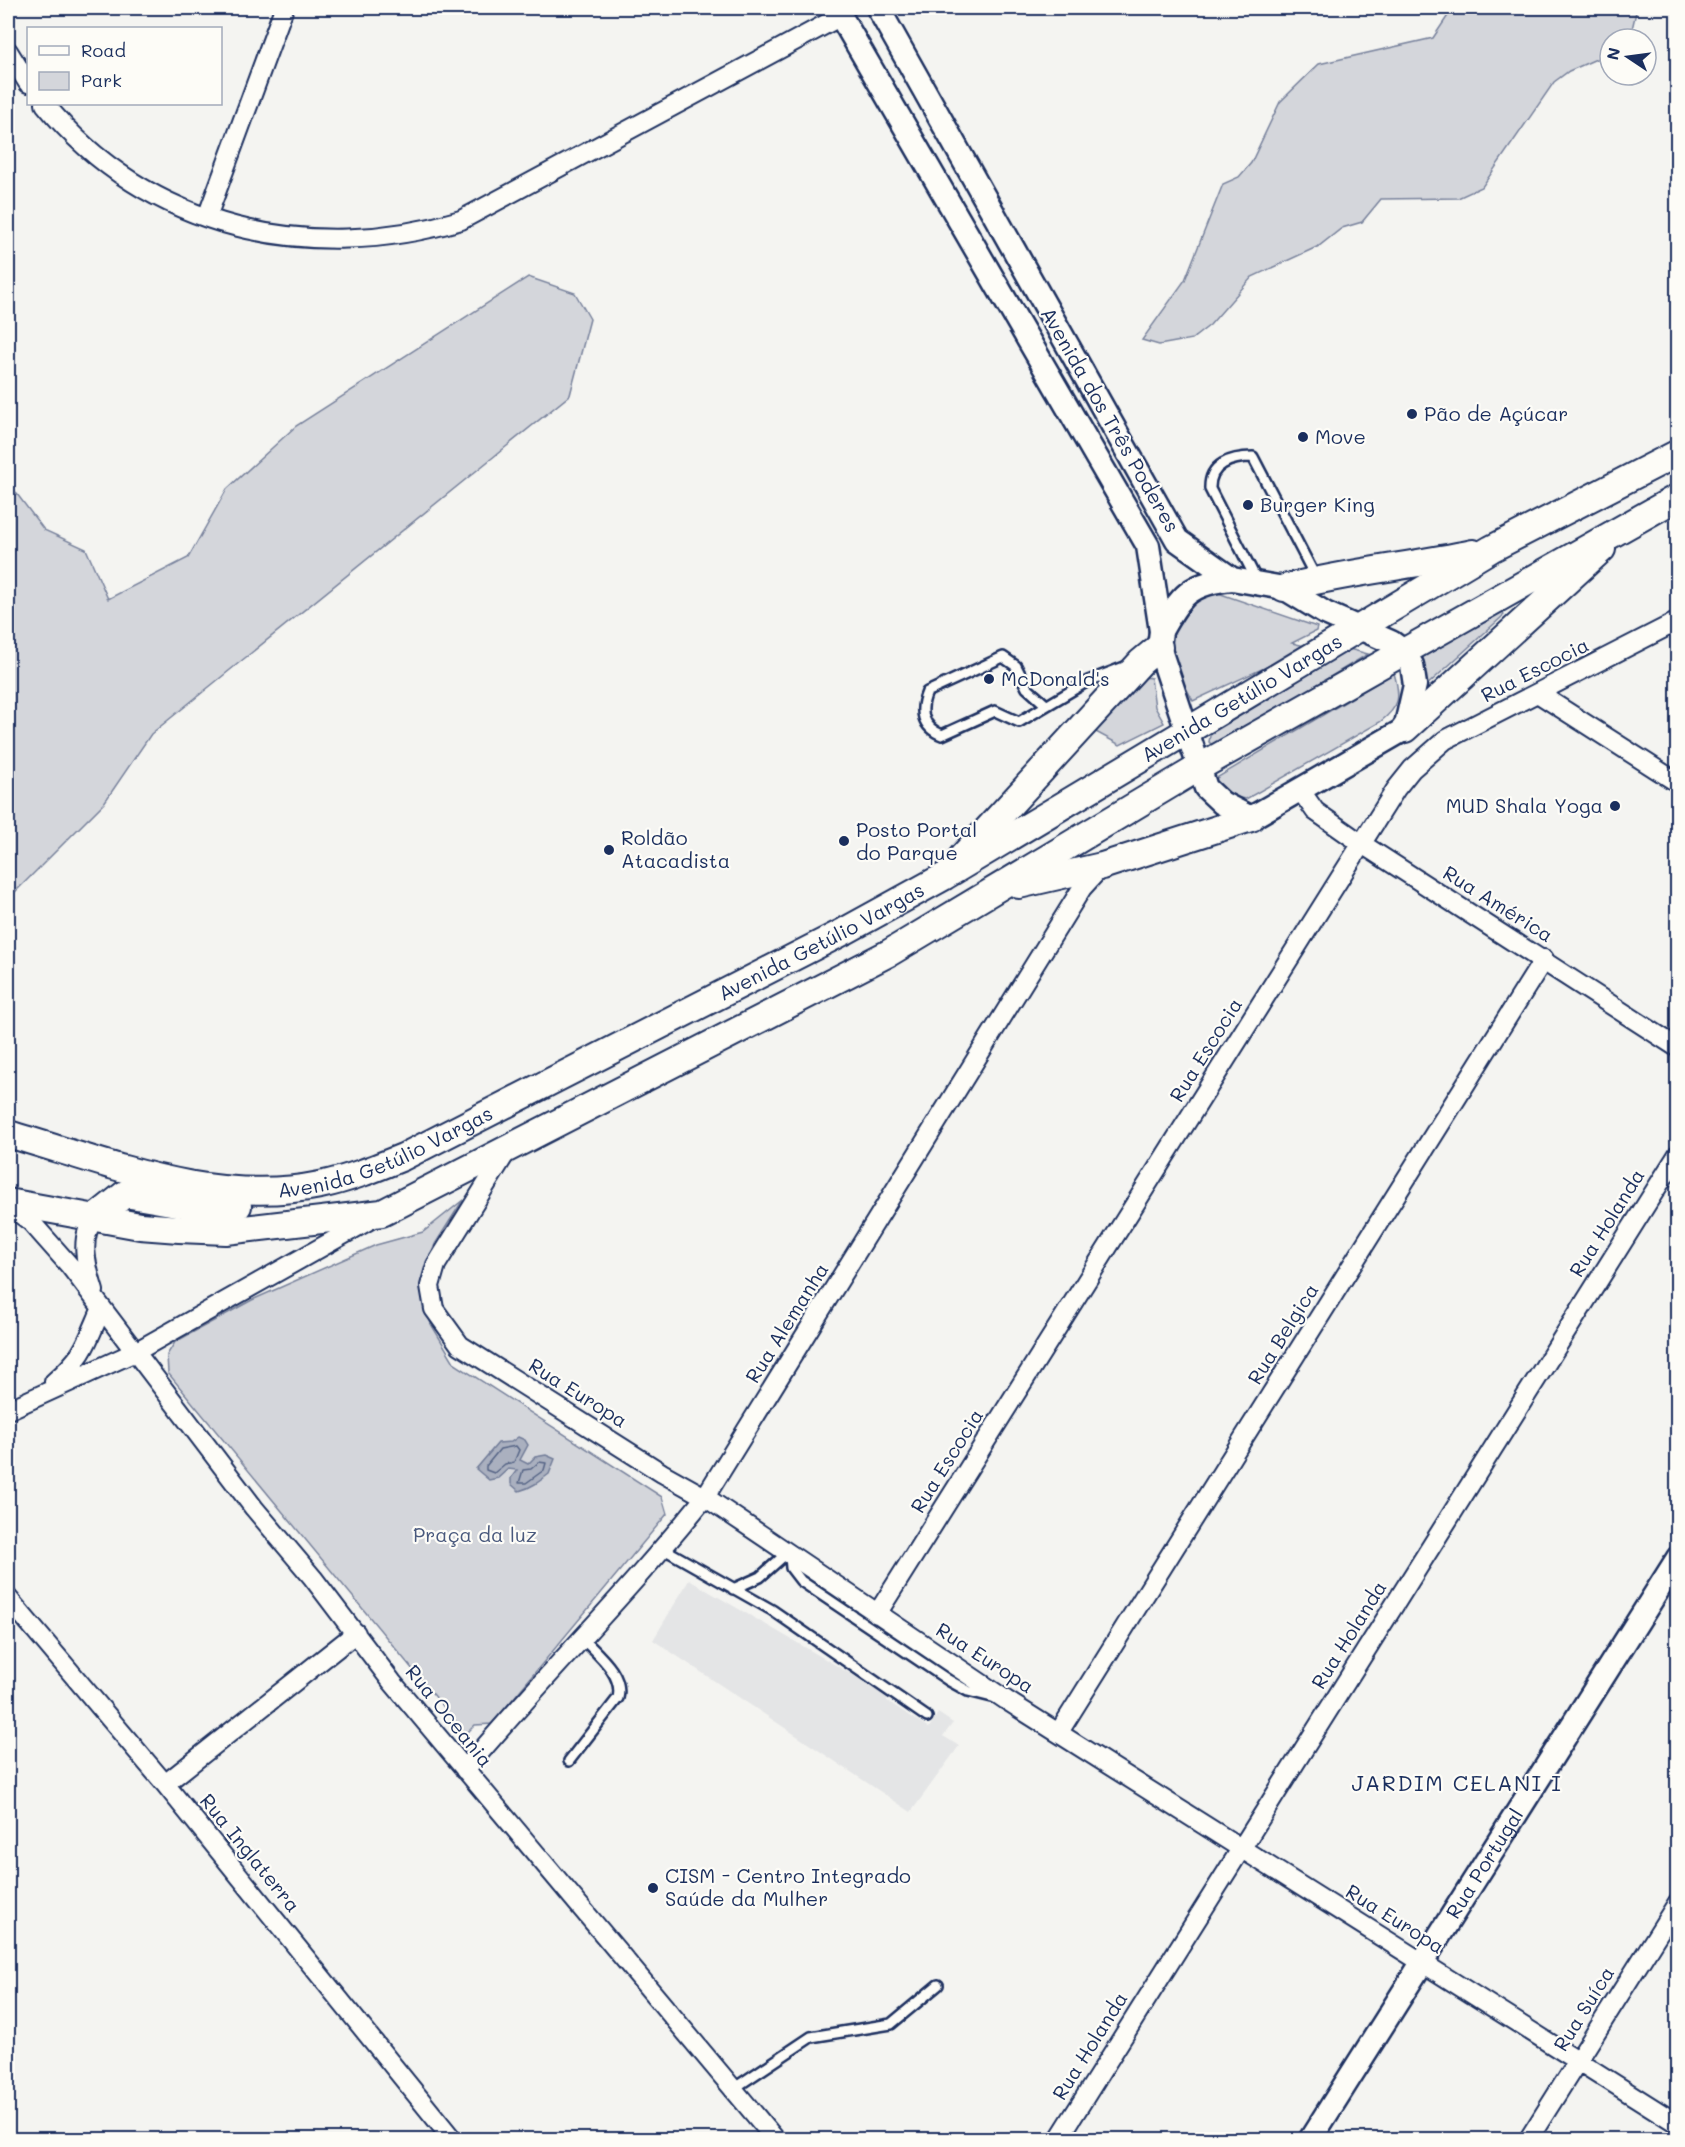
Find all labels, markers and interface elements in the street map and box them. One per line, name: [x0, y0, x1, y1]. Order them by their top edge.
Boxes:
legend: [27, 27, 222, 105]
north arrow: [1598, 27, 1658, 87]
text: Road: [81, 38, 126, 62]
text: N: [1601, 45, 1624, 62]
text: Park: [81, 68, 122, 92]
street label: Avenida dos Três Poderes: [1036, 302, 1186, 537]
place label: Pão de Açúcar: [1424, 400, 1568, 426]
marker: Pão de Açúcar: [1405, 407, 1419, 421]
place label: Move: [1315, 423, 1366, 449]
marker: Move: [1296, 430, 1310, 444]
place label: Burger King: [1260, 491, 1375, 517]
marker: Burger King: [1241, 498, 1255, 512]
street label: Avenida Getúlio Vargas: [1136, 627, 1346, 767]
street label: Rua Escocia: [1476, 631, 1593, 707]
place label: McDonald's: [1001, 665, 1110, 691]
marker: McDonald's: [982, 672, 996, 686]
place label: MUD Shala Yoga: [1446, 792, 1603, 818]
marker: MUD Shala Yoga: [1608, 799, 1622, 813]
place label: Posto Portal do Parque: [856, 816, 977, 865]
place label: Roldão Atacadista: [621, 824, 730, 873]
marker: Posto Portal do Parque: [837, 834, 851, 848]
marker: Roldão Atacadista: [602, 843, 616, 857]
street label: Rua América: [1439, 859, 1558, 947]
street label: Avenida Getúlio Vargas: [714, 876, 929, 1006]
street label: Rua Escocia: [1163, 993, 1247, 1106]
street label: Avenida Getúlio Vargas: [277, 1099, 497, 1202]
street label: Rua Holanda: [1563, 1164, 1650, 1281]
street label: Rua Alemanha: [739, 1257, 834, 1387]
street label: Rua Belgica: [1241, 1278, 1323, 1389]
street label: Rua Europa: [524, 1352, 633, 1433]
street label: Rua Escocia: [904, 1404, 988, 1517]
park label: Praça da luz: [413, 1521, 537, 1547]
street label: Rua Holanda: [1305, 1576, 1392, 1693]
street label: Rua Europa: [932, 1616, 1039, 1698]
street label: Rua Oceania: [400, 1659, 499, 1772]
district label: JARDIM CELANI I: [1352, 1768, 1562, 1797]
street label: Rua Inglaterra: [195, 1788, 307, 1917]
street label: Rua Portugal: [1439, 1803, 1528, 1923]
place label: CISM - Centro Integrado Saúde da Mulher: [665, 1862, 911, 1911]
street label: Rua Europa: [1341, 1878, 1450, 1959]
marker: CISM - Centro Integrado Saúde da Mulher: [646, 1881, 660, 1895]
street label: Rua Suíca: [1547, 1961, 1619, 2056]
street label: Rua Holanda: [1046, 1987, 1133, 2104]

